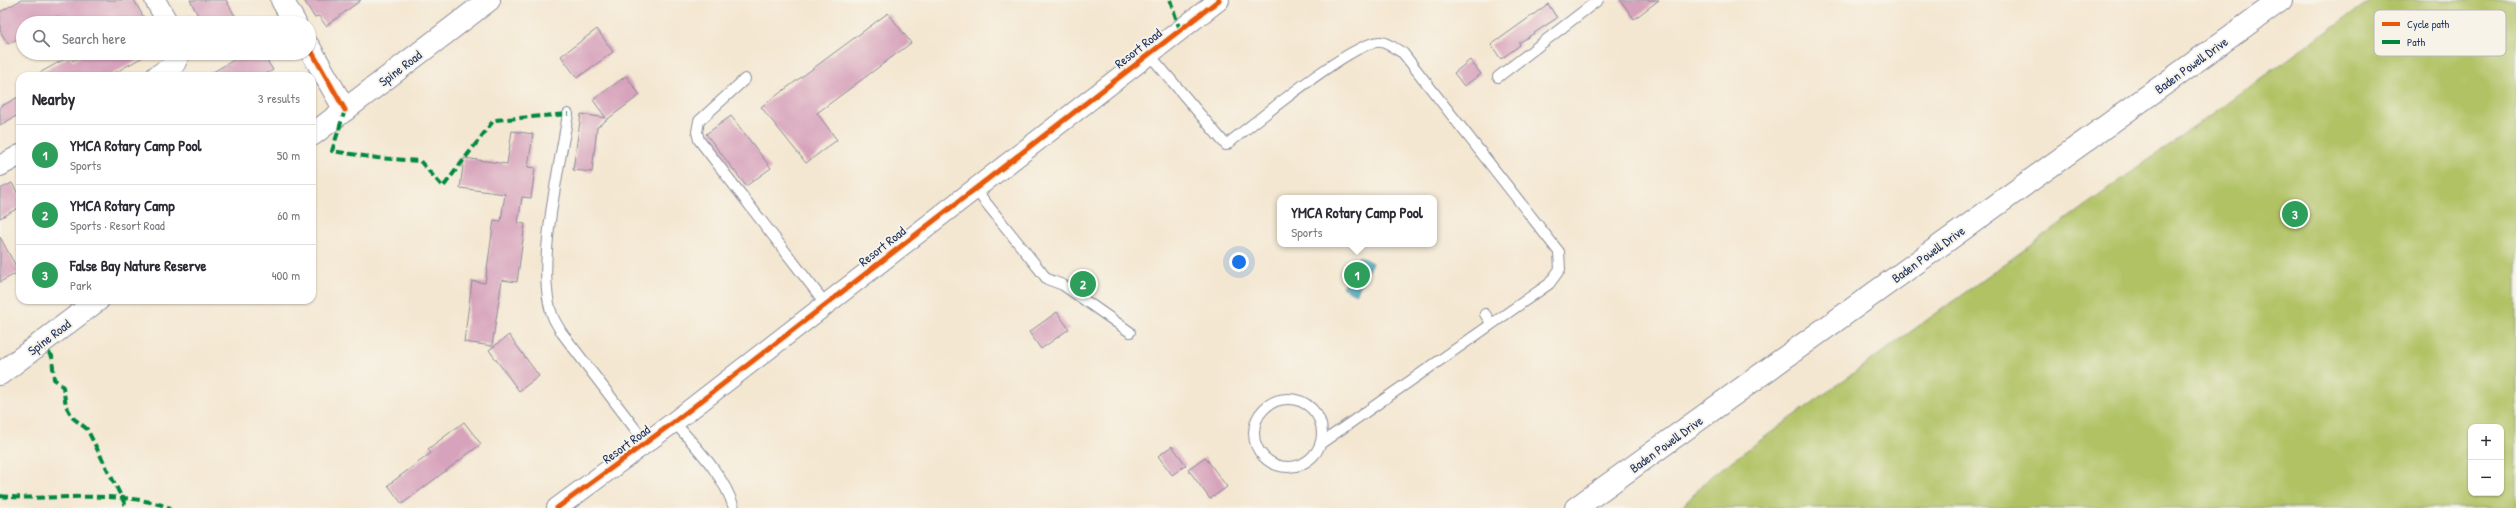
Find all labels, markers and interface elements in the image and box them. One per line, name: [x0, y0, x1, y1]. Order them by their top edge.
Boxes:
legend: [2374, 10, 2506, 56]
search box: [16, 16, 316, 60]
text: Cycle path: [2407, 17, 2450, 31]
street label: Resort Road: [1111, 24, 1165, 72]
icon: search: [30, 27, 52, 49]
text: Search here: [62, 28, 126, 49]
street label: Baden Powell Drive: [2151, 32, 2231, 98]
text: Path: [2407, 35, 2425, 49]
street label: Spine Road: [375, 46, 425, 90]
text: Nearby: [32, 87, 75, 110]
text: 3 results: [258, 89, 300, 107]
text: YMCA Rotary Camp Pool: [70, 135, 201, 156]
text: 1: [43, 146, 47, 164]
text: 50 m: [277, 146, 300, 164]
text: Sports: [70, 156, 101, 174]
text: YMCA Rotary Camp: [70, 195, 175, 216]
popup: [1277, 195, 1437, 247]
pin: 3: [2282, 199, 2308, 229]
text: YMCA Rotary Camp Pool: [1291, 202, 1423, 223]
text: 2: [42, 206, 48, 224]
text: 60 m: [277, 206, 300, 224]
text: Sports · Resort Road: [70, 216, 165, 234]
street label: Baden Powell Drive: [1888, 221, 1968, 287]
street label: Resort Road: [855, 222, 909, 270]
text: Sports: [1291, 223, 1323, 241]
your location: [1229, 252, 1249, 272]
text: False Bay Nature Reserve: [70, 255, 206, 276]
pin: 1: [1344, 260, 1370, 290]
text: 3: [42, 266, 48, 284]
text: 400 m: [272, 266, 300, 284]
pin: 2: [1070, 269, 1096, 299]
text: Park: [70, 276, 92, 294]
street label: Spine Road: [24, 315, 74, 359]
street label: Baden Powell Drive: [1626, 411, 1706, 477]
street label: Resort Road: [598, 421, 654, 467]
map controls: [2468, 424, 2504, 496]
button: +: [2468, 424, 2504, 460]
button: −: [2468, 460, 2504, 496]

